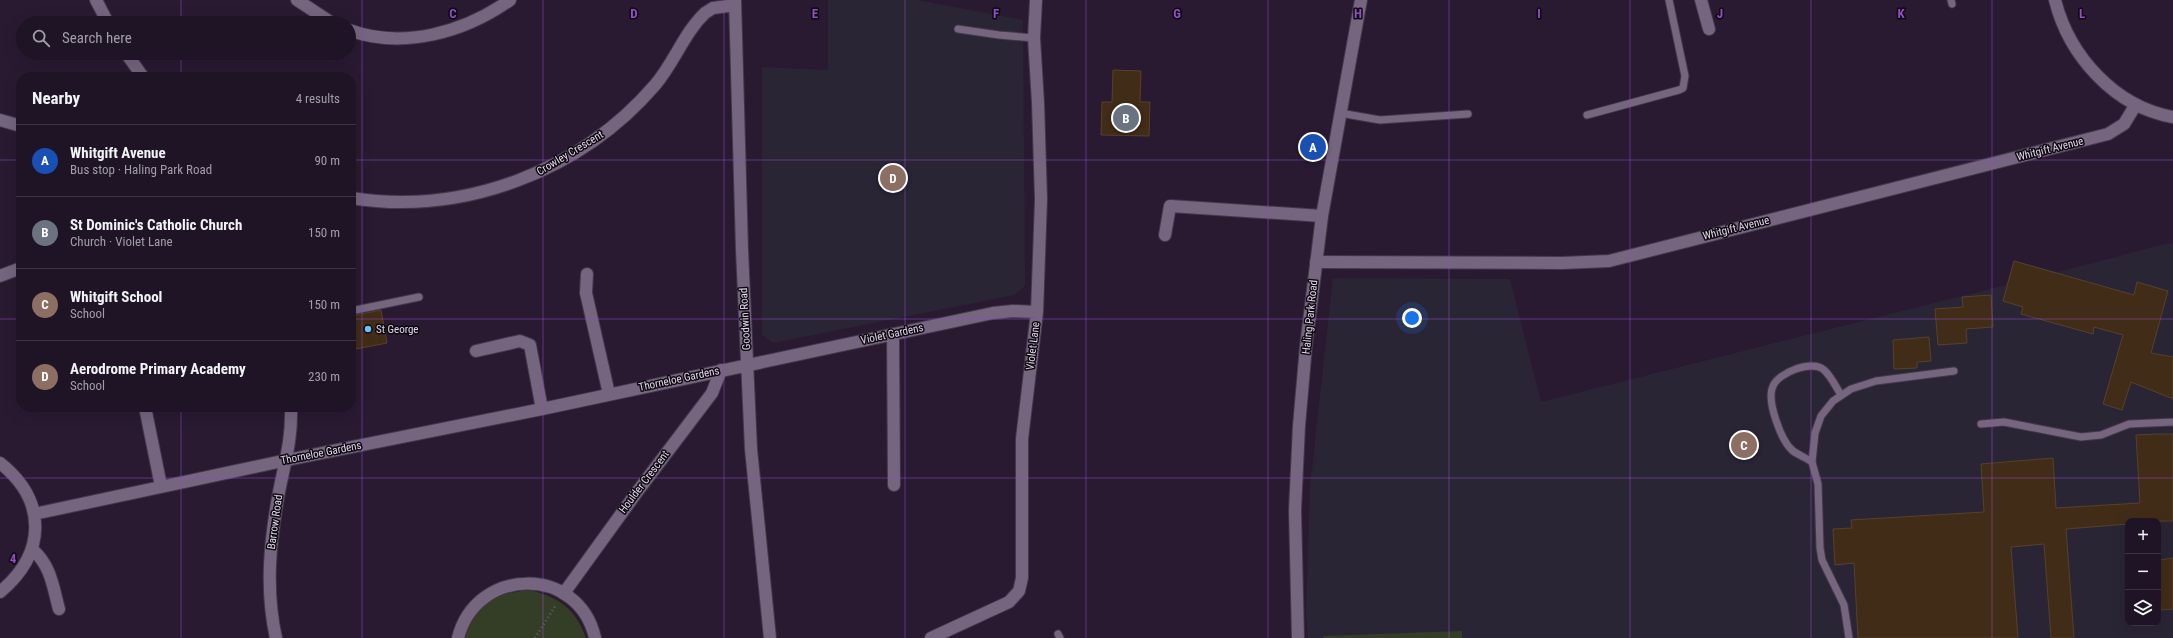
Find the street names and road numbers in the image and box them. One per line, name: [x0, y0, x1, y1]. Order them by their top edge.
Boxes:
street label: Crowley Crescent: [534, 128, 606, 178]
street label: Whitgift Avenue: [2015, 134, 2085, 164]
street label: Whitgift Avenue: [1701, 213, 1771, 243]
street label: Haling Park Road: [1300, 279, 1320, 355]
street label: Goodwin Road: [737, 287, 753, 351]
street label: Violet Gardens: [860, 321, 924, 347]
street label: Violet Lane: [1024, 321, 1042, 371]
street label: Thorneloe Gardens: [637, 364, 721, 394]
street label: Thorneloe Gardens: [279, 439, 363, 467]
street label: Houlder Crescent: [616, 448, 672, 516]
street label: Barrow Road: [265, 494, 285, 550]

